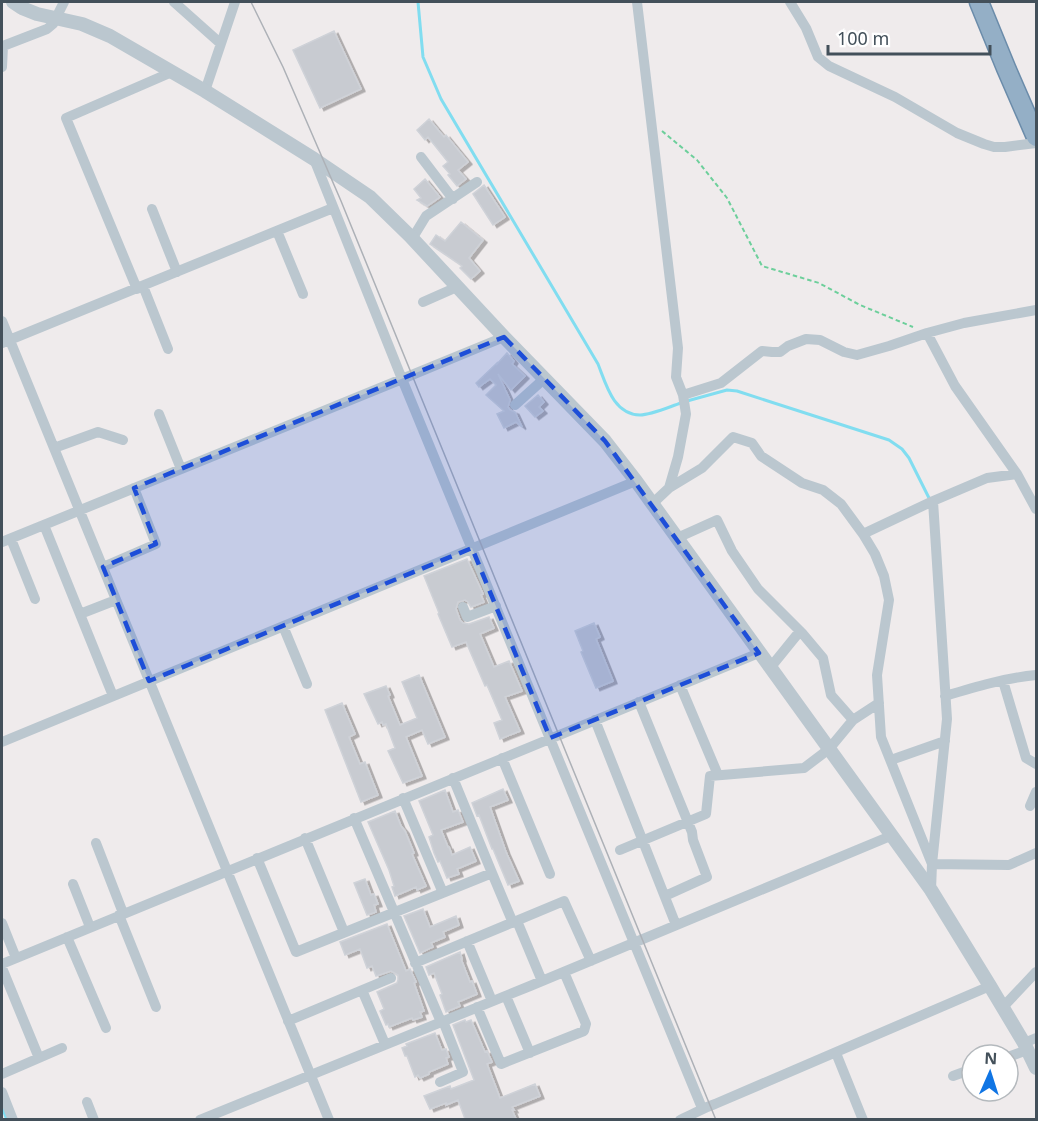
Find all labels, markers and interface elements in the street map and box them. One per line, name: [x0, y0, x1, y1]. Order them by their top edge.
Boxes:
scale bar: [828, 18, 990, 56]
text: 100 m: [837, 26, 889, 50]
north arrow: [960, 1043, 1020, 1103]
text: N: [984, 1047, 998, 1069]

